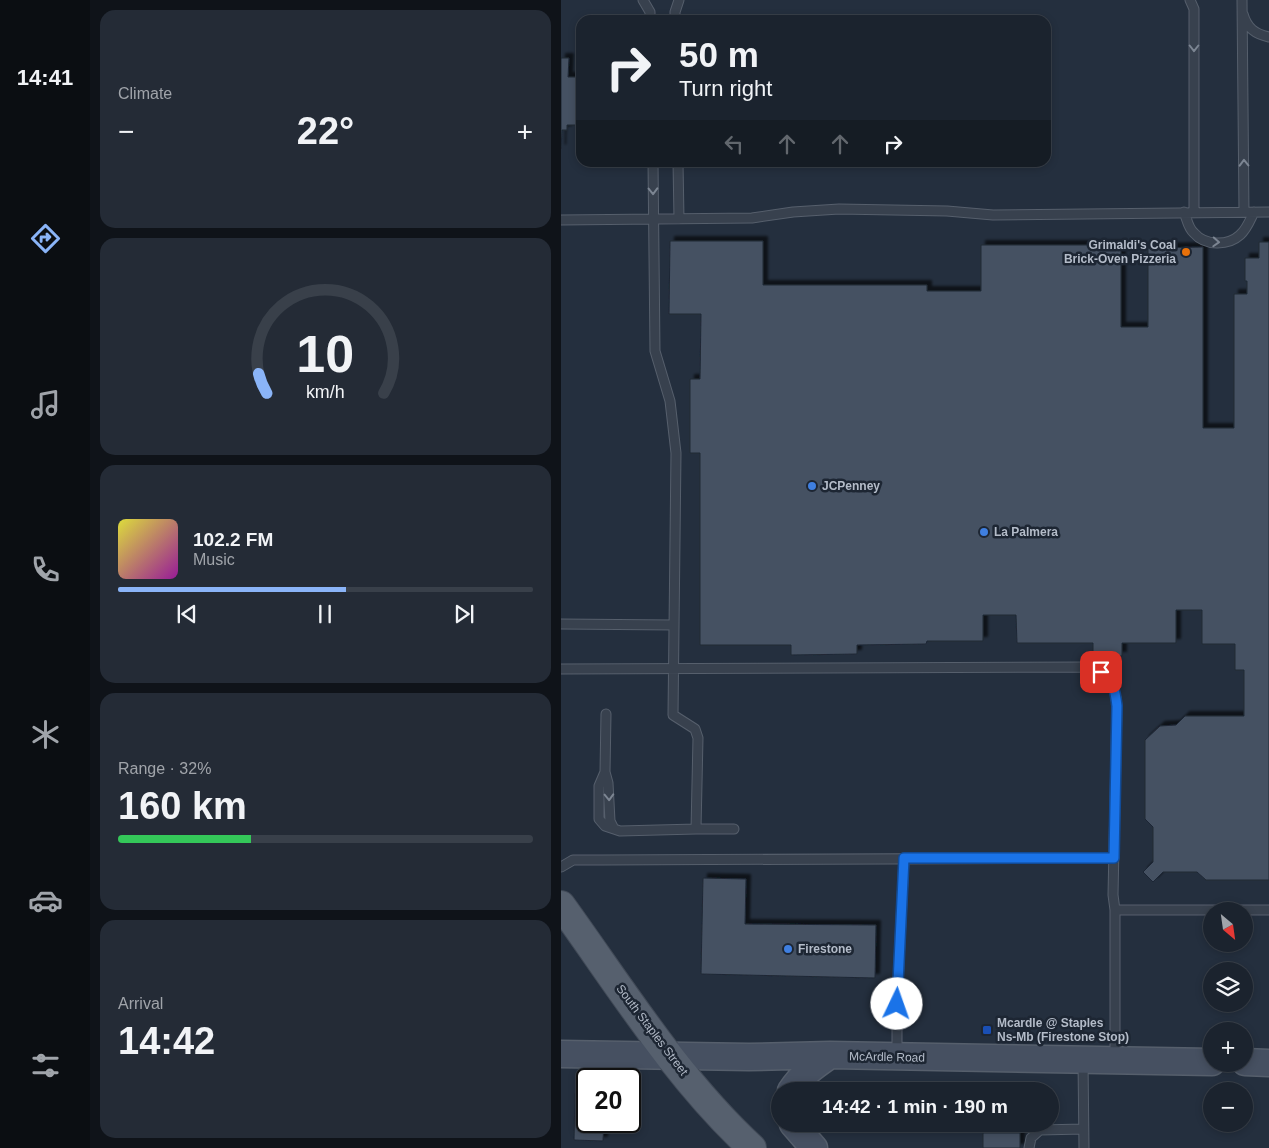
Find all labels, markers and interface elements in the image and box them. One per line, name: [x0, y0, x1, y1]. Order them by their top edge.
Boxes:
icon: right: [596, 35, 661, 100]
text: 50 m: [679, 35, 759, 74]
one-way arrow: [1189, 44, 1199, 52]
text: 14:41: [17, 65, 73, 90]
text: Turn right: [679, 76, 772, 101]
text: Climate: [118, 85, 172, 102]
text: 22°: [297, 110, 354, 152]
text: −: [118, 116, 134, 147]
text: +: [517, 116, 533, 147]
icon: left: [720, 130, 748, 158]
icon: ahead: [773, 130, 801, 158]
icon: ahead: [826, 130, 854, 158]
icon: right: [879, 130, 907, 158]
one-way arrow: [1238, 159, 1249, 167]
one-way arrow: [648, 187, 659, 195]
icon: directions: [28, 221, 63, 256]
one-way arrow: [1213, 236, 1221, 247]
place label: Grimaldi's Coal Brick-Oven Pizzeria: [1064, 238, 1176, 266]
marker: Grimaldi's Coal Brick-Oven Pizzeria: [1180, 246, 1192, 258]
text: 10: [297, 325, 354, 383]
text: km/h: [306, 382, 345, 402]
icon: music: [28, 387, 63, 422]
place label: JCPenney: [822, 479, 880, 493]
marker: JCPenney: [806, 480, 818, 492]
place label: La Palmera: [994, 525, 1058, 539]
marker: La Palmera: [978, 526, 990, 538]
text: 102.2 FM: [193, 529, 273, 550]
text: Music: [193, 551, 235, 568]
icon: phone: [28, 552, 63, 587]
icon: previous: [173, 600, 201, 628]
icon: pause: [311, 600, 339, 628]
icon: next: [450, 600, 478, 628]
pin: [1080, 651, 1122, 693]
icon: arrive: [1087, 658, 1115, 686]
icon: climate: [28, 717, 63, 752]
text: Range · 32%: [118, 760, 211, 777]
text: 160 km: [118, 785, 247, 827]
one-way arrow: [603, 794, 614, 802]
icon: car: [28, 883, 63, 918]
north arrow: [1203, 902, 1253, 952]
map controls: [1203, 902, 1253, 1132]
place label: Firestone: [798, 942, 852, 956]
marker: Firestone: [782, 943, 794, 955]
button: layers: [1203, 962, 1253, 1012]
position arrow: [870, 977, 922, 1029]
street label: South Staples Street: [613, 982, 691, 1079]
text: Arrival: [118, 995, 163, 1012]
place label: Mcardle @ Staples Ns-Mb (Firestone Stop): [997, 1016, 1129, 1044]
text: 14:42: [118, 1020, 215, 1062]
button: +: [1203, 1022, 1253, 1072]
marker: Mcardle @ Staples Ns-Mb (Firestone Stop): [981, 1024, 993, 1036]
icon: filters: [28, 1048, 63, 1083]
street label: McArdle Road: [849, 1049, 925, 1065]
speed limit sign: 20: [576, 1068, 641, 1133]
button: −: [1203, 1082, 1253, 1132]
text: 14:42 · 1 min · 190 m: [822, 1096, 1008, 1117]

